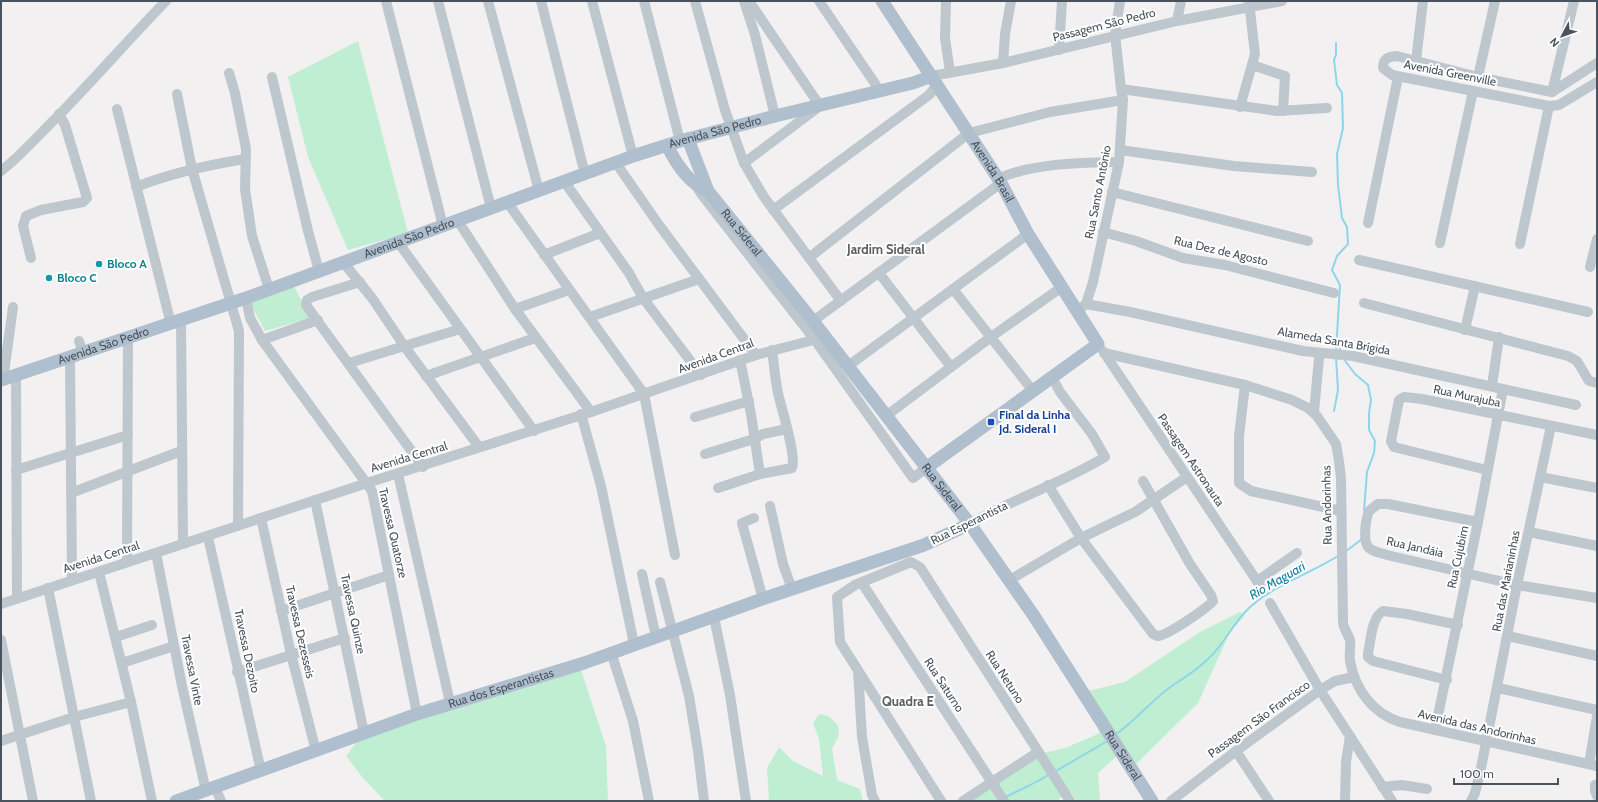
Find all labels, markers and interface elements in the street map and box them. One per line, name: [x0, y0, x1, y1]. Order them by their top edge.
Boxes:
street label: Passagem São Pedro: [1051, 4, 1157, 45]
north arrow: [1542, 16, 1582, 56]
text: N: [1547, 35, 1562, 50]
street label: Avenida Greenville: [1403, 56, 1498, 89]
street label: Avenida São Pedro: [667, 112, 763, 151]
street label: Avenida Brasil: [968, 137, 1018, 205]
street label: Rua Santo Antônio: [1081, 143, 1114, 240]
street label: Rua Sideral: [718, 205, 766, 259]
street label: Avenida São Pedro: [362, 214, 456, 261]
street label: Rua Dez de Agosto: [1173, 232, 1270, 269]
district label: Jardim Sideral: [846, 241, 925, 257]
place label: Bloco A: [107, 256, 147, 271]
marker: Bloco A: [94, 259, 104, 269]
place label: Bloco C: [57, 270, 97, 285]
marker: Bloco C: [44, 273, 54, 283]
street label: Avenida São Pedro: [56, 323, 151, 367]
street label: Alameda Santa Brígida: [1277, 323, 1392, 358]
street label: Avenida Central: [676, 335, 756, 376]
street label: Rua Murajuba: [1432, 381, 1502, 410]
place label: Final da Linha Jd. Sideral I: [998, 407, 1070, 436]
street label: Passagem Astronauta: [1155, 410, 1228, 509]
marker: Final da Linha Jd. Sideral I: [986, 417, 996, 427]
street label: Avenida Central: [369, 438, 449, 475]
street label: Rua Sideral: [919, 460, 965, 514]
street label: Rua Andorinhas: [1318, 465, 1335, 545]
street label: Travessa Quatorze: [376, 486, 411, 579]
street label: Rua Esperantista: [928, 497, 1010, 548]
street label: Rua Cujubim: [1444, 524, 1471, 590]
street label: Rua das Marianinhas: [1488, 529, 1523, 633]
street label: Rua Jandáia: [1385, 533, 1445, 560]
street label: Avenida Central: [61, 537, 141, 576]
water label: Rio Maguari: [1246, 557, 1308, 602]
street label: Travessa Quinze: [338, 573, 369, 655]
street label: Travessa Dezesseis: [282, 584, 318, 680]
street label: Travessa Dezoito: [231, 608, 264, 694]
street label: Travessa Vinte: [178, 633, 207, 707]
street label: Rua Netuno: [983, 648, 1028, 706]
street label: Rua Saturno: [921, 655, 968, 715]
street label: Rua dos Esperantistas: [446, 665, 555, 711]
street label: Passagem São Francisco: [1205, 676, 1313, 761]
district label: Quadra E: [882, 693, 934, 709]
street label: Avenida das Andorinhas: [1416, 706, 1538, 747]
street label: Rua Sideral: [1102, 727, 1145, 783]
scale bar: [1454, 760, 1558, 786]
text: 100 m: [1460, 766, 1494, 781]

